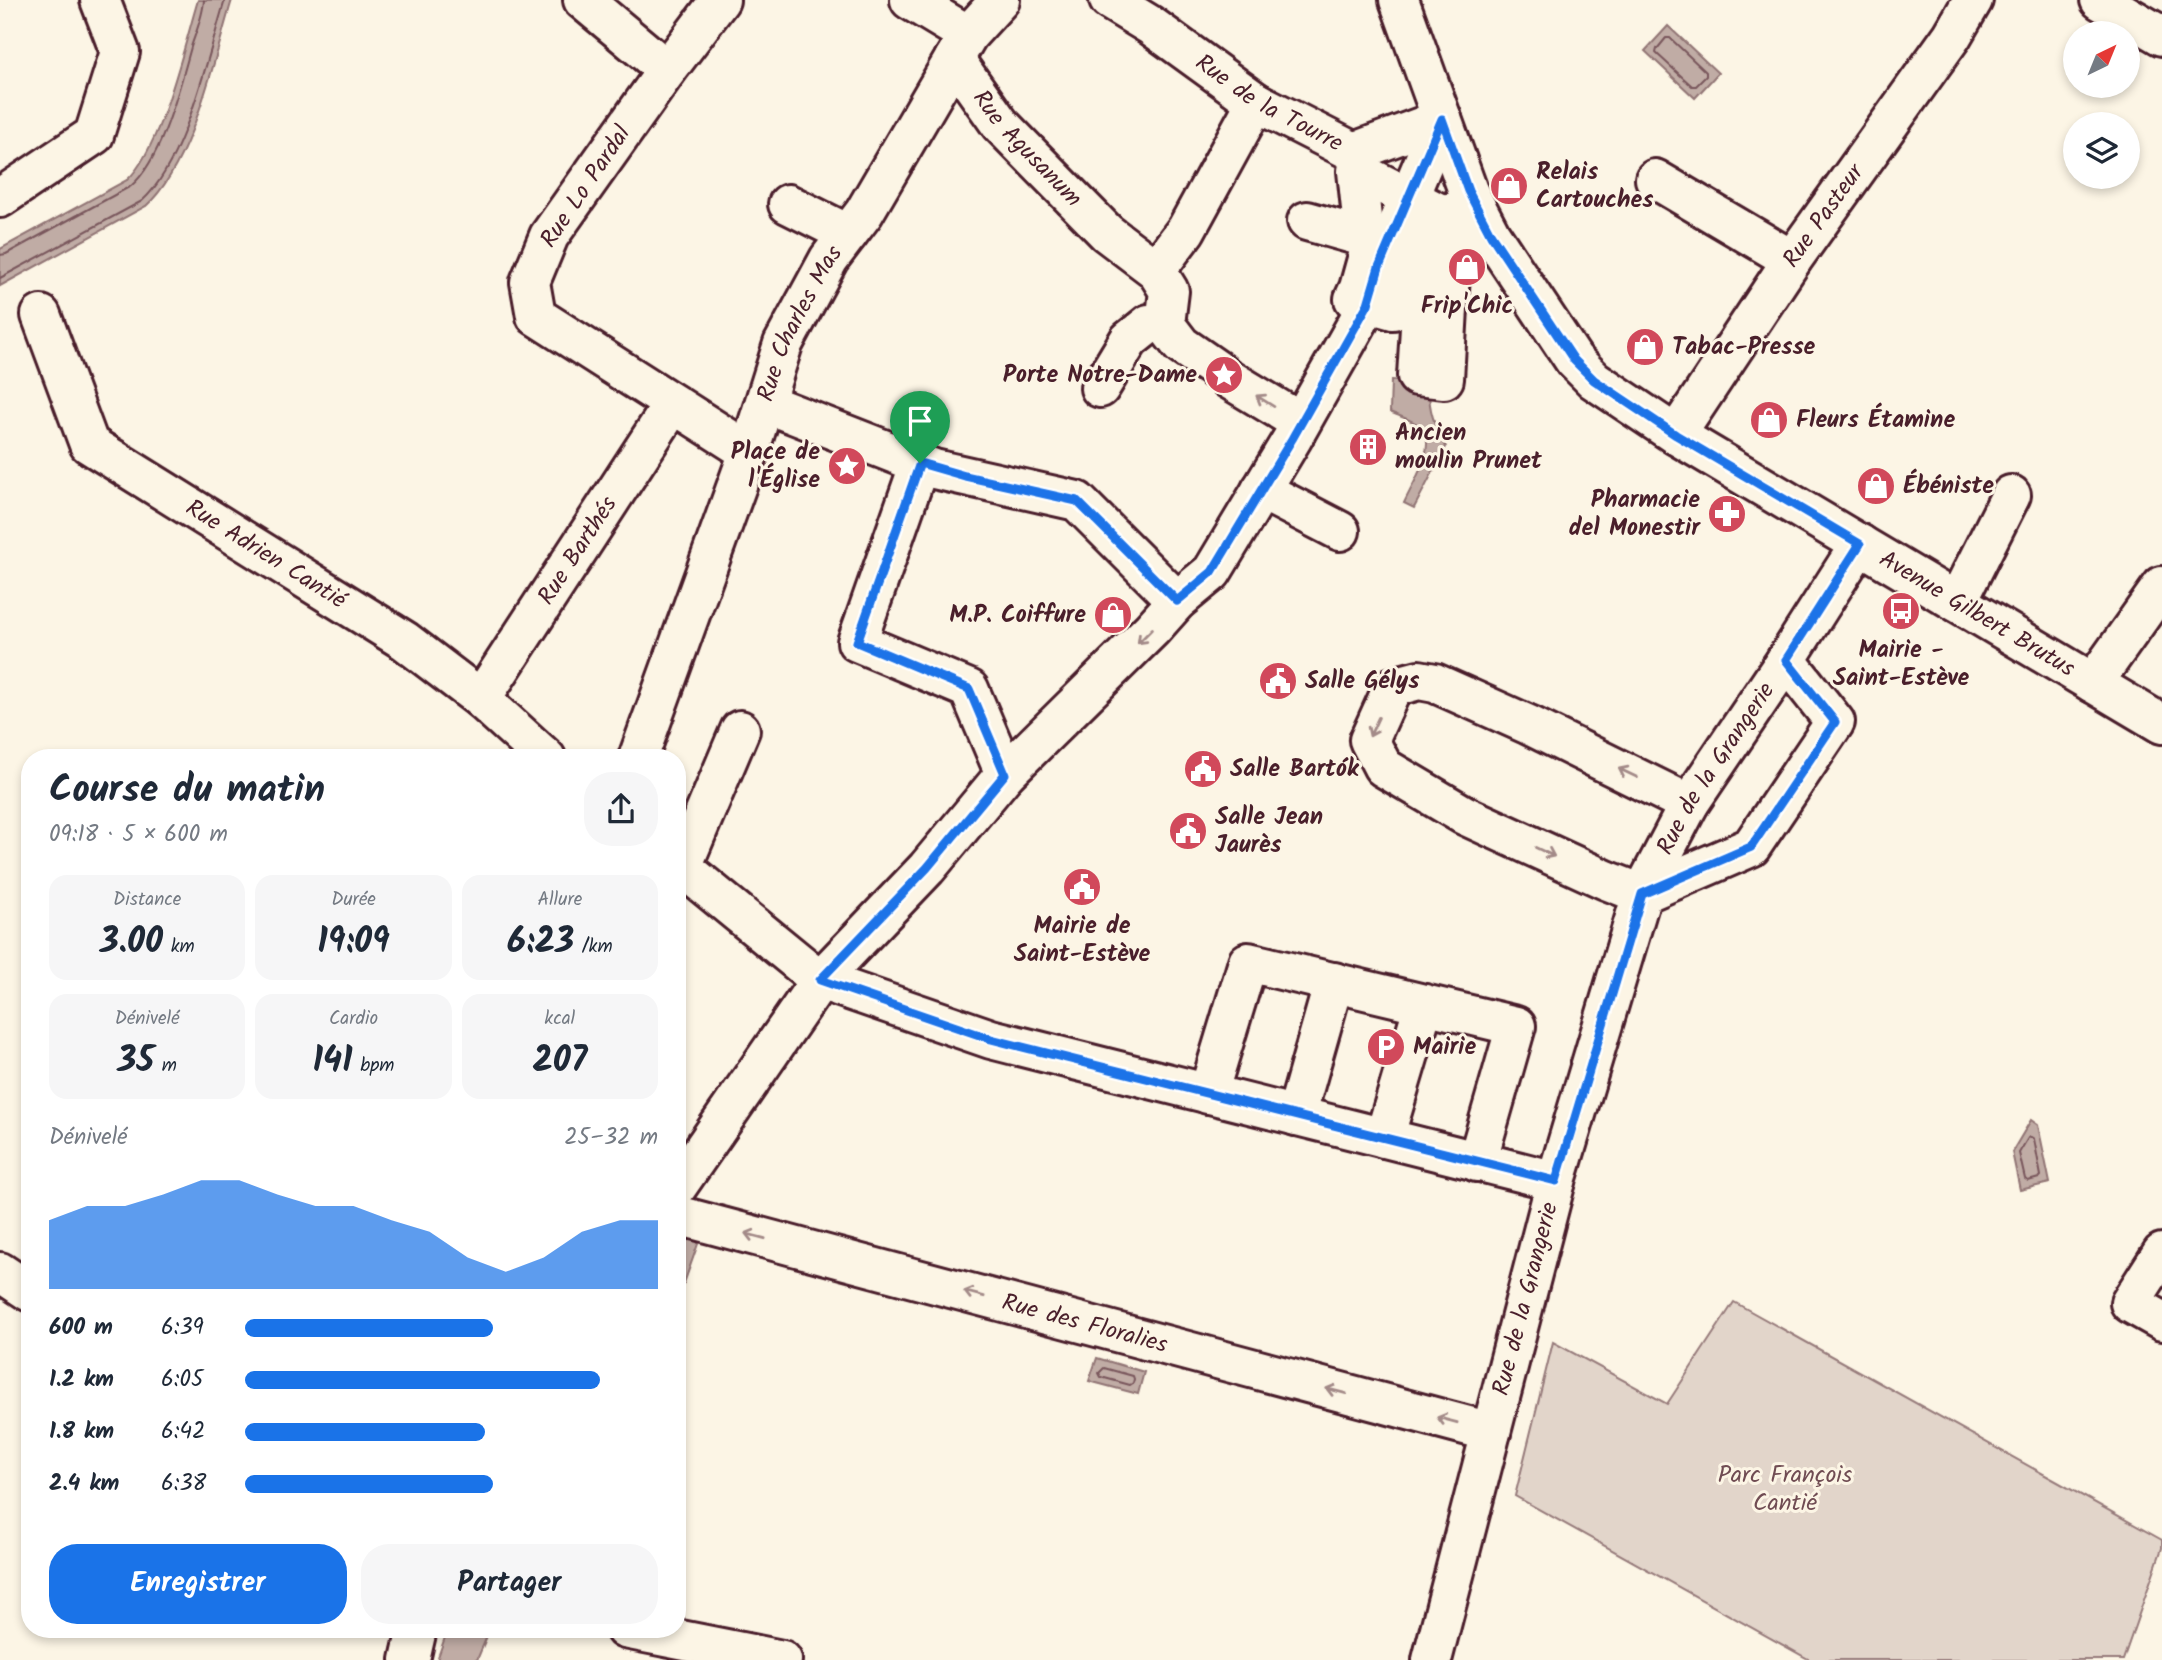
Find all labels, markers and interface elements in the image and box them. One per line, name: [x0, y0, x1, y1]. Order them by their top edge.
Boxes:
north arrow: [2063, 21, 2140, 98]
map controls: [2063, 21, 2140, 189]
street label: Rue de la Tourre: [1187, 44, 1350, 163]
street label: Rue Agusanum: [962, 82, 1091, 217]
button: layers: [2063, 112, 2140, 189]
street label: Rue Lo Pardal: [530, 118, 642, 256]
place label: Relais Cartouches: [1536, 153, 1653, 220]
street label: Rue Pasteur: [1773, 154, 1875, 276]
shop icon: Relais Cartouches: [1488, 165, 1530, 207]
street label: Rue Charles Mas: [747, 237, 853, 407]
shop icon: Frip'Chic: [1446, 246, 1488, 288]
place label: Frip'Chic: [1421, 287, 1513, 326]
shop icon: Tabac-Presse: [1624, 326, 1666, 368]
place label: Tabac-Presse: [1672, 328, 1816, 367]
place icon: Porte Notre-Dame: [1203, 354, 1245, 396]
place label: Porte Notre-Dame: [1003, 356, 1197, 395]
pin: [890, 391, 950, 463]
one-way arrow: [1255, 393, 1275, 407]
shop icon: Fleurs Étamine: [1748, 399, 1790, 441]
place label: Fleurs Étamine: [1796, 401, 1955, 440]
icon: arrive: [901, 402, 939, 440]
place label: Ancien moulin Prunet: [1395, 414, 1543, 481]
building icon: Ancien moulin Prunet: [1347, 426, 1389, 468]
place label: Place de l'Église: [731, 433, 820, 500]
place icon: Place de l'Église: [826, 445, 868, 487]
shop icon: Ébéniste: [1855, 465, 1897, 507]
place label: Ébéniste: [1903, 467, 1994, 506]
place label: Pharmacie del Monestir: [1569, 481, 1701, 548]
street label: Rue Barthés: [528, 488, 628, 613]
street label: Rue Adrien Cantié: [178, 489, 355, 620]
pharmacy icon: Pharmacie del Monestir: [1706, 493, 1748, 535]
street label: Avenue Gilbert Brutus: [1871, 540, 2083, 688]
bus stop icon: Mairie - Saint-Estève: [1880, 590, 1922, 632]
shop icon: M.P. Coiffure: [1092, 594, 1134, 636]
place label: M.P. Coiffure: [949, 596, 1086, 635]
one-way arrow: [1137, 627, 1154, 644]
place label: Mairie - Saint-Estève: [1833, 631, 1970, 698]
public building icon: Salle Gélys: [1257, 660, 1299, 702]
place label: Salle Gélys: [1305, 662, 1420, 701]
street label: Rue de la Grangerie: [1646, 674, 1785, 862]
one-way arrow: [1367, 717, 1380, 738]
public building icon: Salle Bartók: [1182, 748, 1224, 790]
place label: Salle Bartók: [1230, 750, 1360, 789]
text: Course du matin: [49, 761, 325, 821]
one-way arrow: [1618, 766, 1639, 780]
button: share: [584, 772, 658, 846]
place label: Salle Jean Jaurès: [1215, 798, 1323, 865]
public building icon: Salle Jean Jaurès: [1167, 810, 1209, 852]
text: 09:18 · 5 × 600 m: [49, 817, 228, 853]
one-way arrow: [1534, 846, 1555, 859]
public building icon: Mairie de Saint-Estève: [1061, 866, 1103, 908]
text: Distance: [113, 885, 181, 915]
text: Durée: [331, 885, 376, 915]
text: Allure: [537, 885, 582, 915]
place label: Mairie de Saint-Estève: [1014, 907, 1151, 974]
text: 3.00: [100, 915, 163, 971]
text: 19:09: [317, 915, 390, 971]
text: 6:23: [507, 915, 574, 971]
text: km: [163, 932, 195, 962]
text: /km: [574, 932, 613, 962]
text: Dénivelé: [115, 1004, 180, 1034]
text: Cardio: [329, 1004, 378, 1034]
text: kcal: [544, 1004, 575, 1034]
parking icon: Mairie: [1365, 1026, 1407, 1068]
place label: Mairie: [1413, 1028, 1477, 1067]
text: 35: [117, 1034, 154, 1090]
text: 141: [312, 1034, 353, 1090]
text: 207: [532, 1034, 587, 1090]
text: m: [154, 1051, 177, 1081]
text: bpm: [353, 1051, 395, 1081]
text: Dénivelé: [49, 1120, 127, 1156]
text: 25–32 m: [564, 1120, 658, 1156]
street label: Rue de la Grangerie: [1482, 1198, 1569, 1400]
one-way arrow: [744, 1228, 766, 1241]
street label: Rue des Floralies: [998, 1283, 1172, 1364]
one-way arrow: [964, 1287, 986, 1300]
text: 600 m: [49, 1310, 113, 1346]
text: 6:39: [161, 1310, 204, 1346]
text: 1.2 km: [49, 1362, 114, 1398]
text: 6:05: [161, 1362, 203, 1398]
one-way arrow: [1325, 1384, 1348, 1397]
one-way arrow: [1436, 1413, 1459, 1426]
text: 1.8 km: [49, 1414, 114, 1450]
text: 6:42: [161, 1414, 205, 1450]
park label: Parc François Cantié: [1718, 1456, 1852, 1523]
text: 2.4 km: [49, 1466, 119, 1502]
text: 6:38: [161, 1466, 206, 1502]
button: Enregistrer: [49, 1544, 347, 1624]
button: Partager: [361, 1544, 658, 1624]

